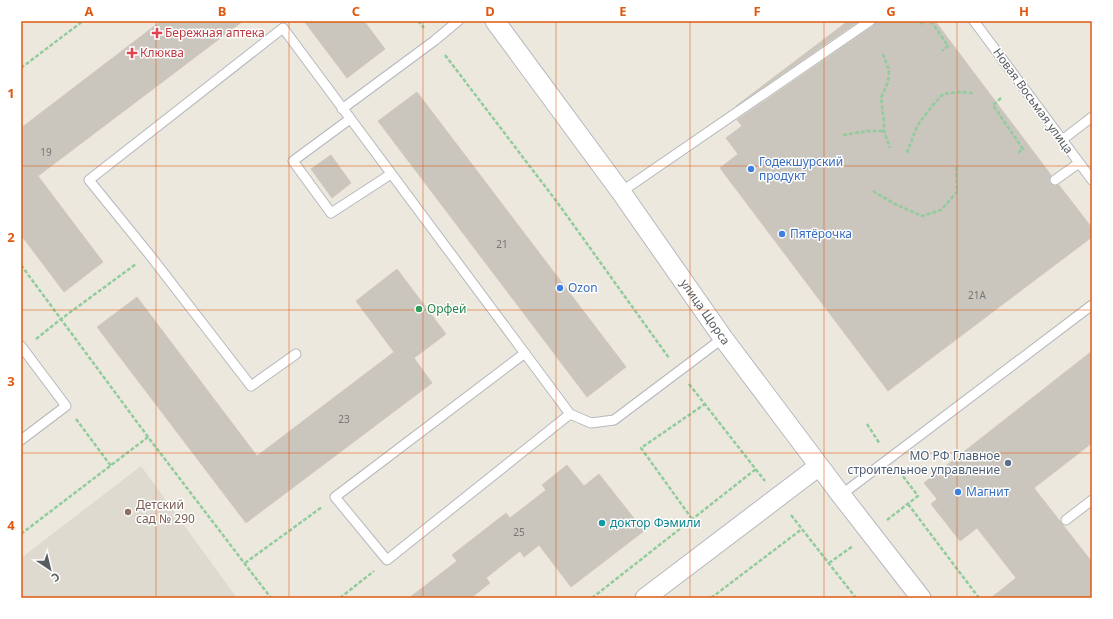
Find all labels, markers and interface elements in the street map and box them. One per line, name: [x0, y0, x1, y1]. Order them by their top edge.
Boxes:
text: A: [85, 2, 94, 20]
text: B: [218, 2, 226, 20]
text: C: [352, 2, 360, 20]
text: D: [485, 2, 495, 20]
text: E: [619, 2, 627, 20]
text: F: [753, 2, 761, 20]
text: G: [886, 2, 896, 20]
text: H: [1019, 2, 1029, 20]
place label: Бережная аптека: [165, 24, 265, 41]
marker: Бережная аптека: [152, 28, 162, 38]
place label: Клюква: [140, 44, 184, 61]
street label: Новая Восьмая улица: [989, 44, 1078, 157]
marker: Клюква: [127, 48, 137, 58]
text: 1: [7, 84, 15, 102]
house number: 19: [40, 145, 52, 159]
place label: Годекшурский продукт: [759, 153, 843, 184]
marker: Годекшурский продукт: [746, 164, 756, 174]
place label: Пятёрочка: [790, 225, 852, 242]
text: 2: [7, 228, 15, 246]
marker: Пятёрочка: [777, 229, 787, 239]
house number: 21: [496, 237, 508, 251]
street label: улица Щорса: [676, 276, 734, 348]
place label: Ozon: [568, 279, 598, 296]
marker: Ozon: [555, 283, 565, 293]
house number: 21А: [968, 288, 987, 302]
place label: Орфей: [427, 300, 466, 317]
marker: Орфей: [414, 304, 424, 314]
text: 3: [7, 372, 15, 390]
house number: 23: [338, 412, 350, 426]
place label: МО РФ Главное строительное управление: [848, 447, 1000, 478]
marker: МО РФ Главное строительное управление: [1003, 458, 1013, 468]
place label: Магнит: [966, 483, 1010, 500]
marker: Магнит: [953, 487, 963, 497]
place label: Детский сад № 290: [136, 496, 195, 527]
marker: Детский сад № 290: [123, 507, 133, 517]
place label: доктор Фэмили: [610, 514, 701, 531]
text: 4: [7, 516, 15, 534]
marker: доктор Фэмили: [597, 518, 607, 528]
house number: 25: [513, 525, 525, 539]
north arrow: [30, 549, 70, 589]
text: С: [49, 569, 63, 586]

